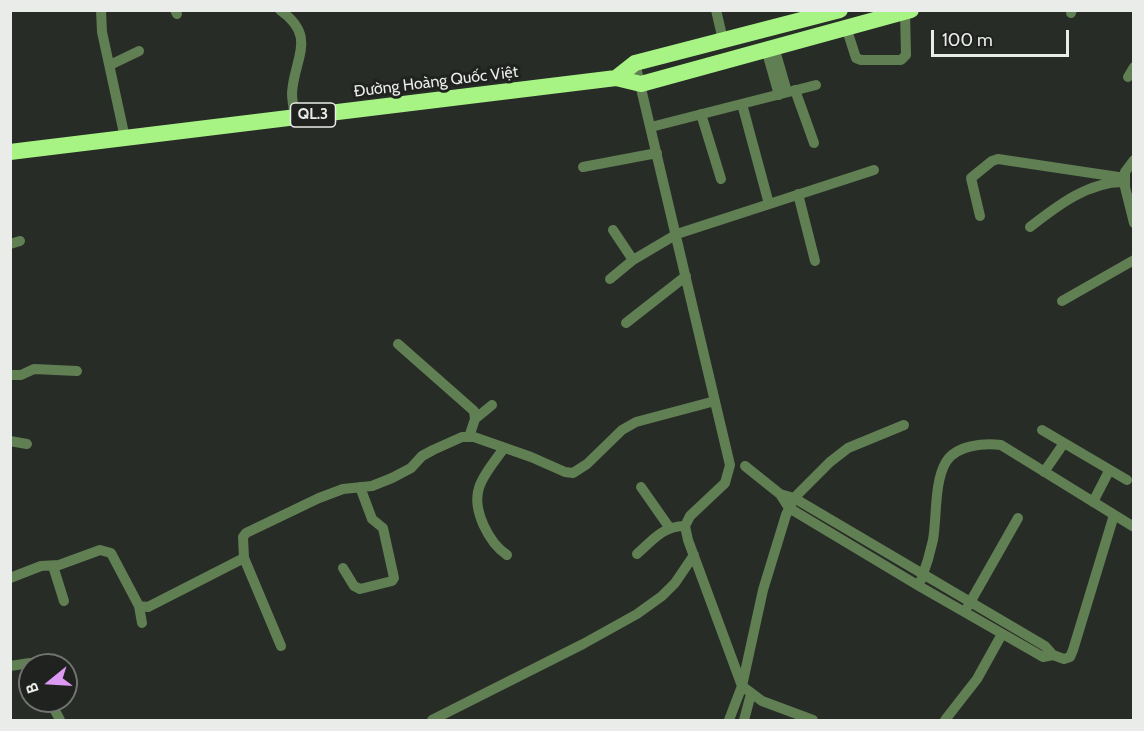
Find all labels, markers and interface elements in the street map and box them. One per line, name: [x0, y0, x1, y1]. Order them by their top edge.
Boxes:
scale bar: [934, 18, 1072, 56]
text: 100 m: [942, 29, 993, 51]
street label: Đường Hoàng Quốc Việt: [353, 62, 519, 102]
road number: QL.3: [290, 103, 336, 127]
north arrow: [18, 653, 78, 713]
text: B: [22, 680, 43, 696]

